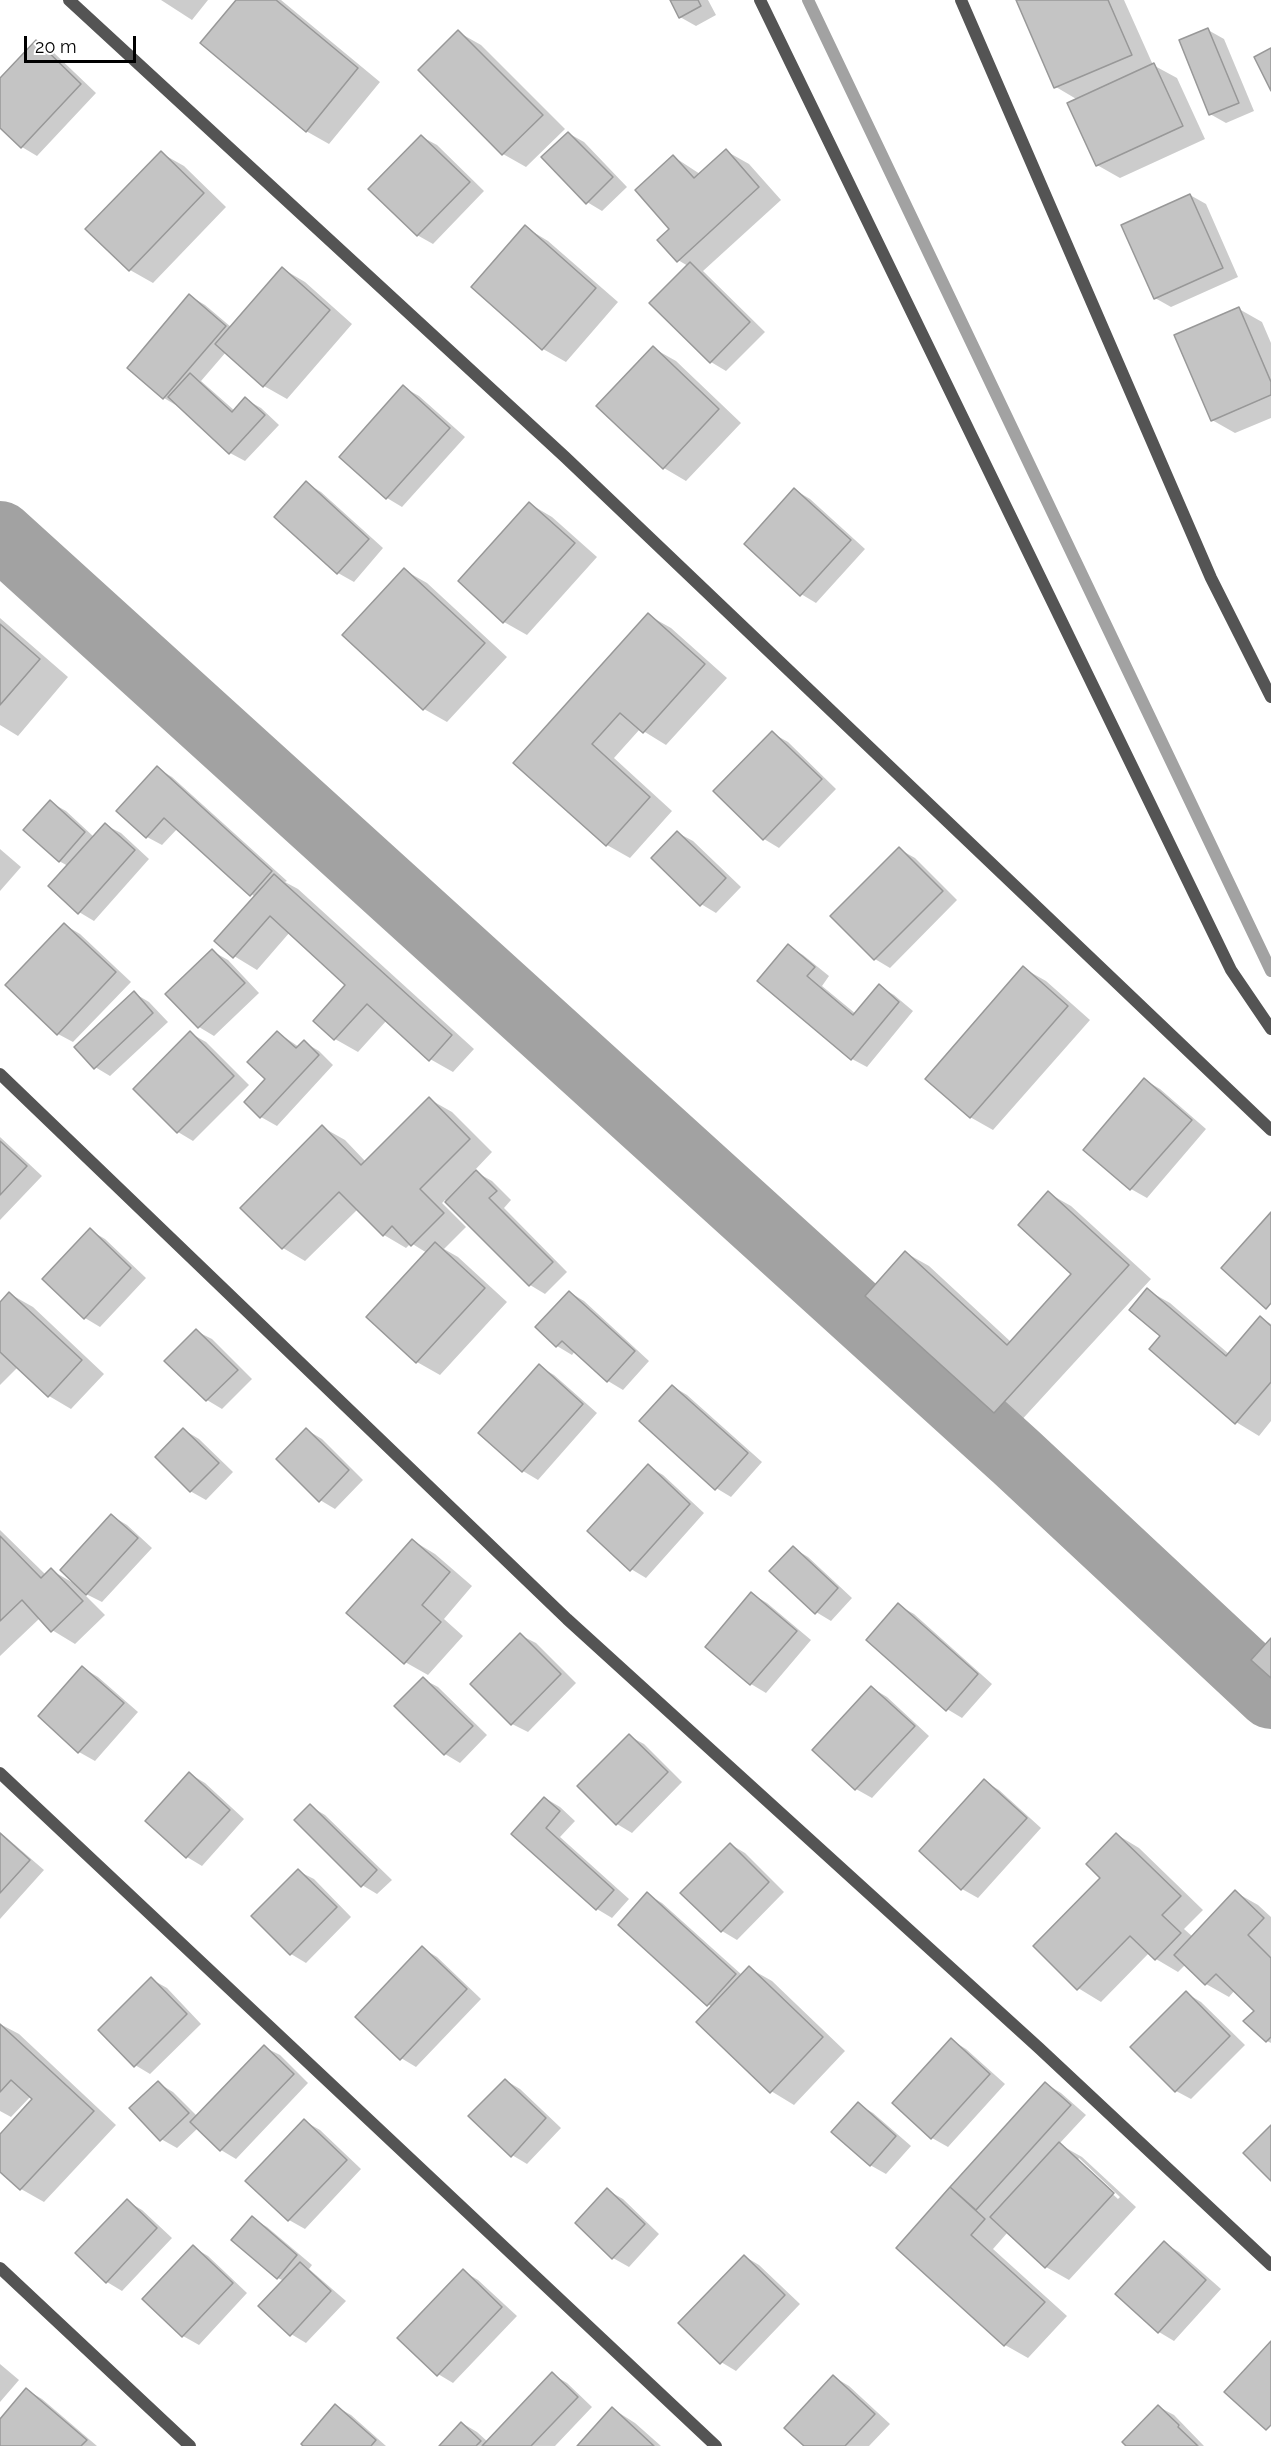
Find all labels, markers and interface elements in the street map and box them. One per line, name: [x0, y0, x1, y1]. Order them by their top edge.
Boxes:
scale bar: [27, 24, 140, 62]
text: 20 m: [35, 36, 77, 57]

